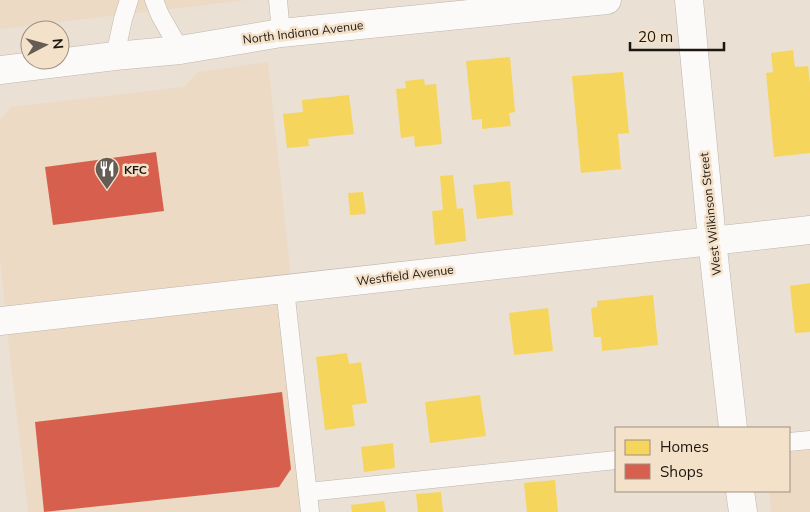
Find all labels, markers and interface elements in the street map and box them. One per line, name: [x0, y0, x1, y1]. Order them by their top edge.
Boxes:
street label: North Indiana Avenue: [242, 17, 364, 47]
north arrow: [20, 20, 70, 70]
scale bar: [630, 20, 724, 52]
text: 20 m: [638, 27, 673, 46]
text: N: [48, 37, 67, 50]
street label: West Wilkinson Street: [696, 152, 724, 276]
restaurant icon: KFC: [94, 156, 120, 190]
place label: KFC: [124, 162, 147, 177]
street label: Westfield Avenue: [356, 262, 454, 288]
legend: [615, 427, 790, 492]
text: Homes: [660, 437, 709, 456]
text: Shops: [660, 462, 703, 481]

